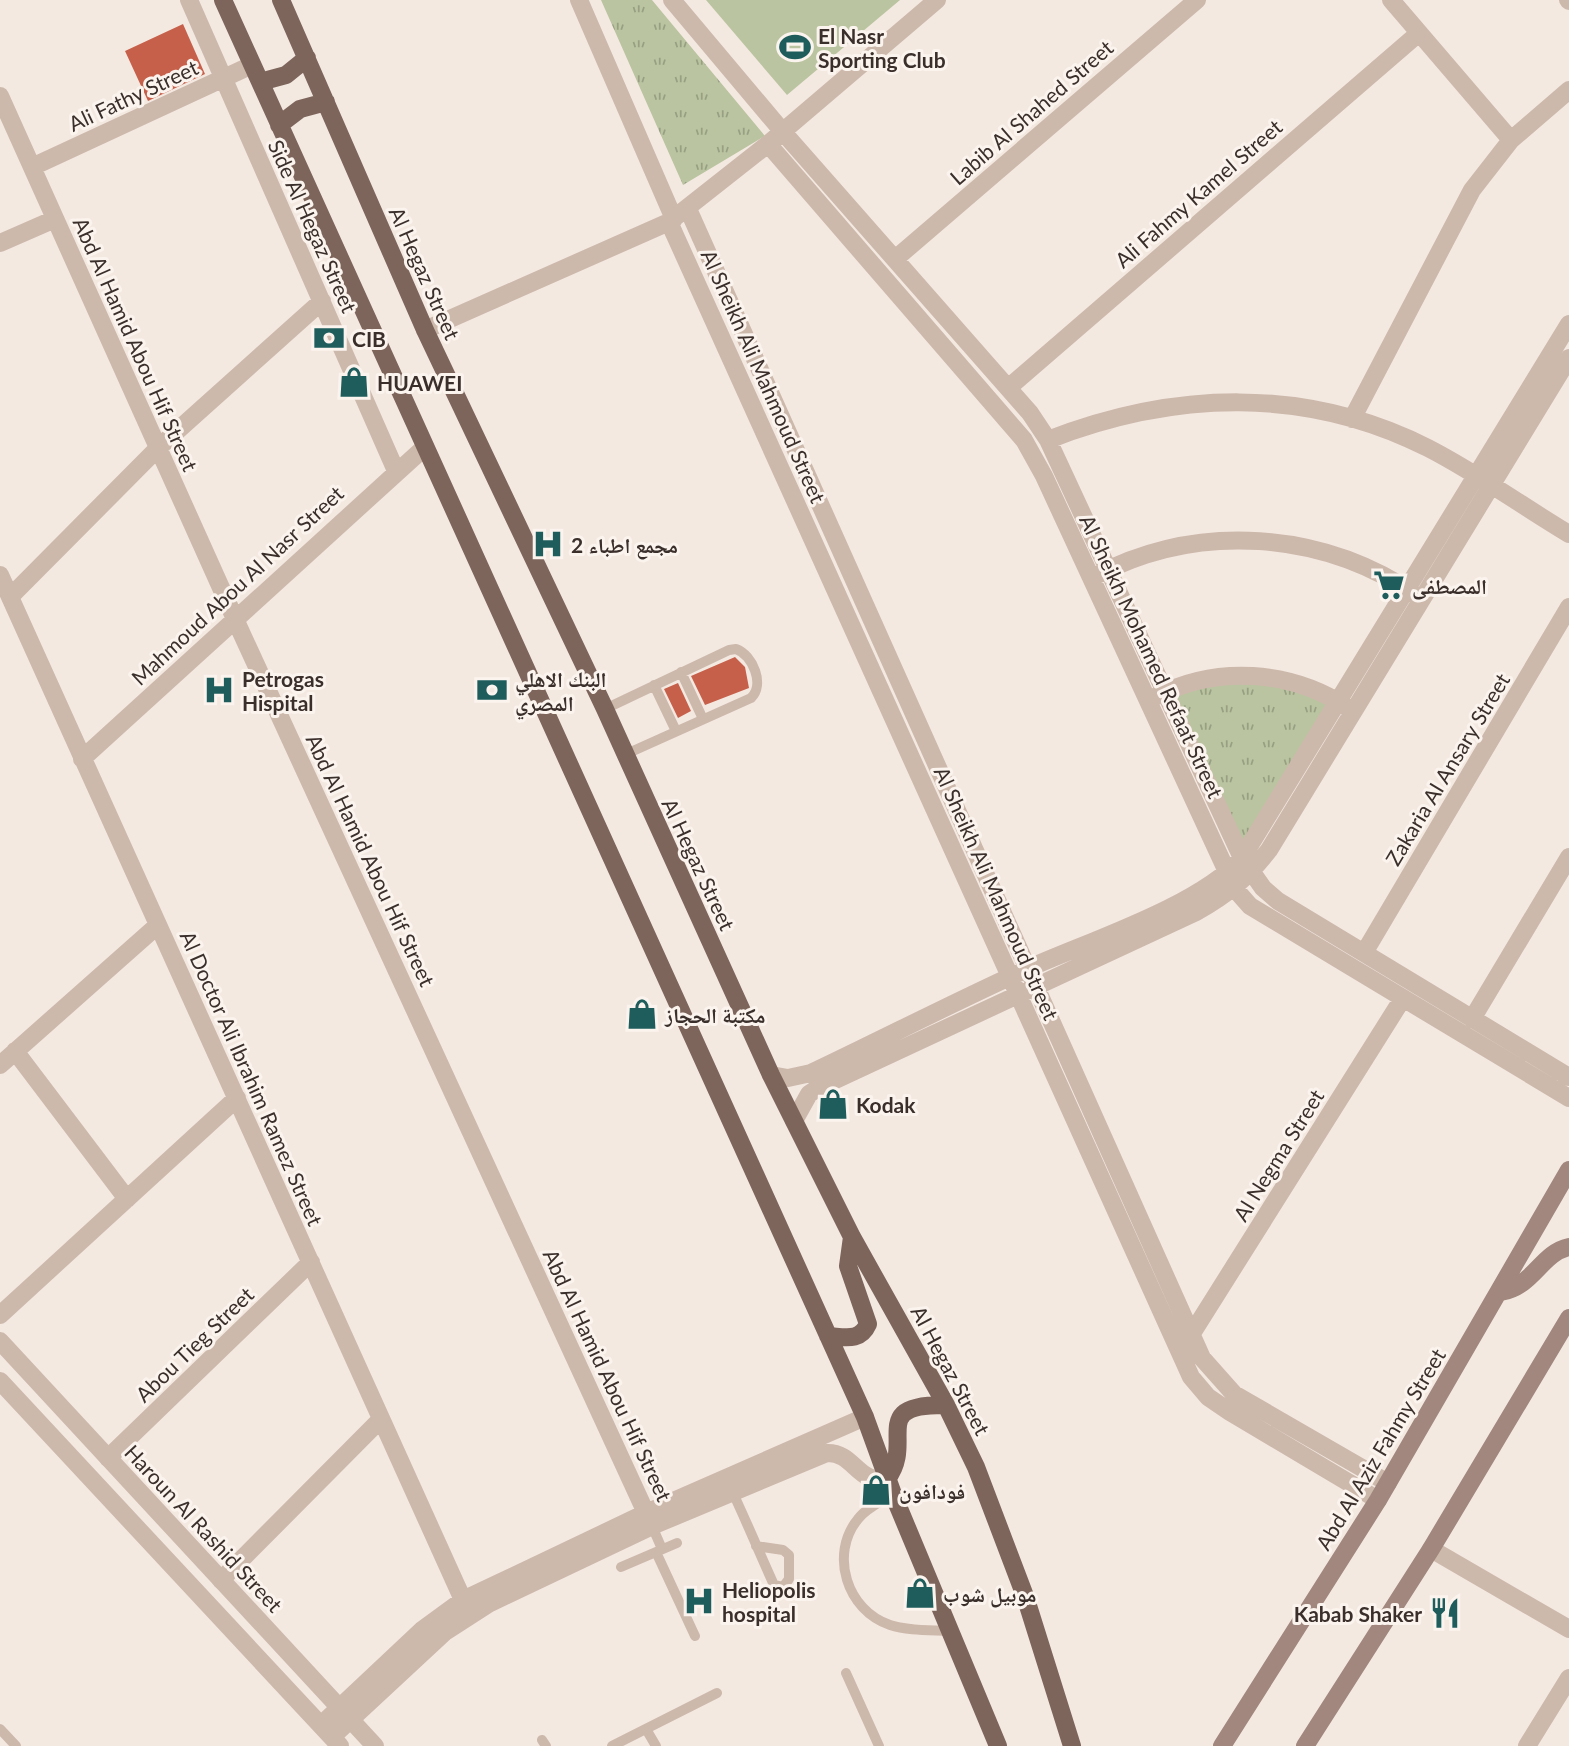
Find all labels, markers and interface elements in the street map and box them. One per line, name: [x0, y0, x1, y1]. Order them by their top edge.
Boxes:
place label: El Nasr Sporting Club: [818, 23, 946, 72]
sports icon: El Nasr Sporting Club: [778, 30, 812, 64]
street label: Labib Al Shahed Street: [944, 34, 1118, 190]
street label: Ali Fathy Street: [64, 54, 202, 136]
street label: Ali Fahmy Kamel Street: [1109, 113, 1287, 272]
street label: Side Al Hegaz Street: [264, 136, 363, 317]
street label: Al Hegaz Street: [385, 203, 466, 344]
street label: Abd Al Hamid Abou Hif Street: [69, 213, 204, 475]
street label: Al Sheikh Ali Mahmoud Street: [697, 245, 832, 507]
bank icon: CIB: [312, 321, 346, 355]
place label: CIB: [352, 326, 386, 351]
shop icon: HUAWEI: [337, 365, 371, 399]
place label: HUAWEI: [377, 370, 462, 395]
street label: Mahmoud Abou Al Nasr Street: [126, 480, 348, 690]
street label: Al Sheikh Mohamed Refaat Street: [1075, 510, 1229, 802]
hospital icon: مجمع اطباء 2: [531, 527, 565, 561]
place label: مجمع اطباء 2: [571, 532, 678, 560]
supermarket icon: المصطفى: [1372, 568, 1406, 602]
place label: المصطفى: [1412, 573, 1487, 600]
place label: Petrogas Hispital: [242, 666, 324, 715]
place label: البنك الاهلي المصري: [515, 666, 606, 720]
street label: Zakaria Al Ansary Street: [1380, 668, 1515, 870]
hospital icon: Petrogas Hispital: [202, 673, 236, 707]
bank icon: البنك الاهلي المصري: [475, 673, 509, 707]
street label: Abd Al Hamid Abou Hif Street: [302, 730, 441, 990]
street label: Al Sheikh Ali Mahmoud Street: [930, 762, 1065, 1024]
street label: Al Hegaz Street: [657, 794, 741, 934]
street label: Al Doctor Ali Ibrahim Ramez Street: [176, 927, 329, 1230]
shop icon: مكتبة الحجاز: [625, 997, 659, 1031]
place label: مكتبة الحجاز: [664, 1002, 765, 1027]
street label: Al Negma Street: [1227, 1084, 1329, 1225]
shop icon: Kodak: [816, 1087, 850, 1121]
place label: Kodak: [856, 1092, 916, 1117]
street label: Abd Al Hamid Abou Hif Street: [539, 1245, 678, 1505]
street label: Abou Tieg Street: [130, 1281, 259, 1407]
street label: Al Hegaz Street: [906, 1301, 996, 1439]
street label: Abd Al Aziz Fahmy Street: [1310, 1343, 1450, 1554]
street label: Haroun Al Rashid Street: [120, 1439, 288, 1617]
shop icon: فودافون: [859, 1473, 893, 1507]
place label: فودافون: [899, 1478, 965, 1504]
shop icon: موبيل شوب: [903, 1576, 937, 1610]
place label: Heliopolis hospital: [722, 1577, 815, 1626]
place label: موبيل شوب: [943, 1581, 1036, 1608]
hospital icon: Heliopolis hospital: [682, 1584, 716, 1618]
restaurant icon: Kabab Shaker: [1428, 1596, 1462, 1630]
place label: Kabab Shaker: [1294, 1601, 1422, 1626]

